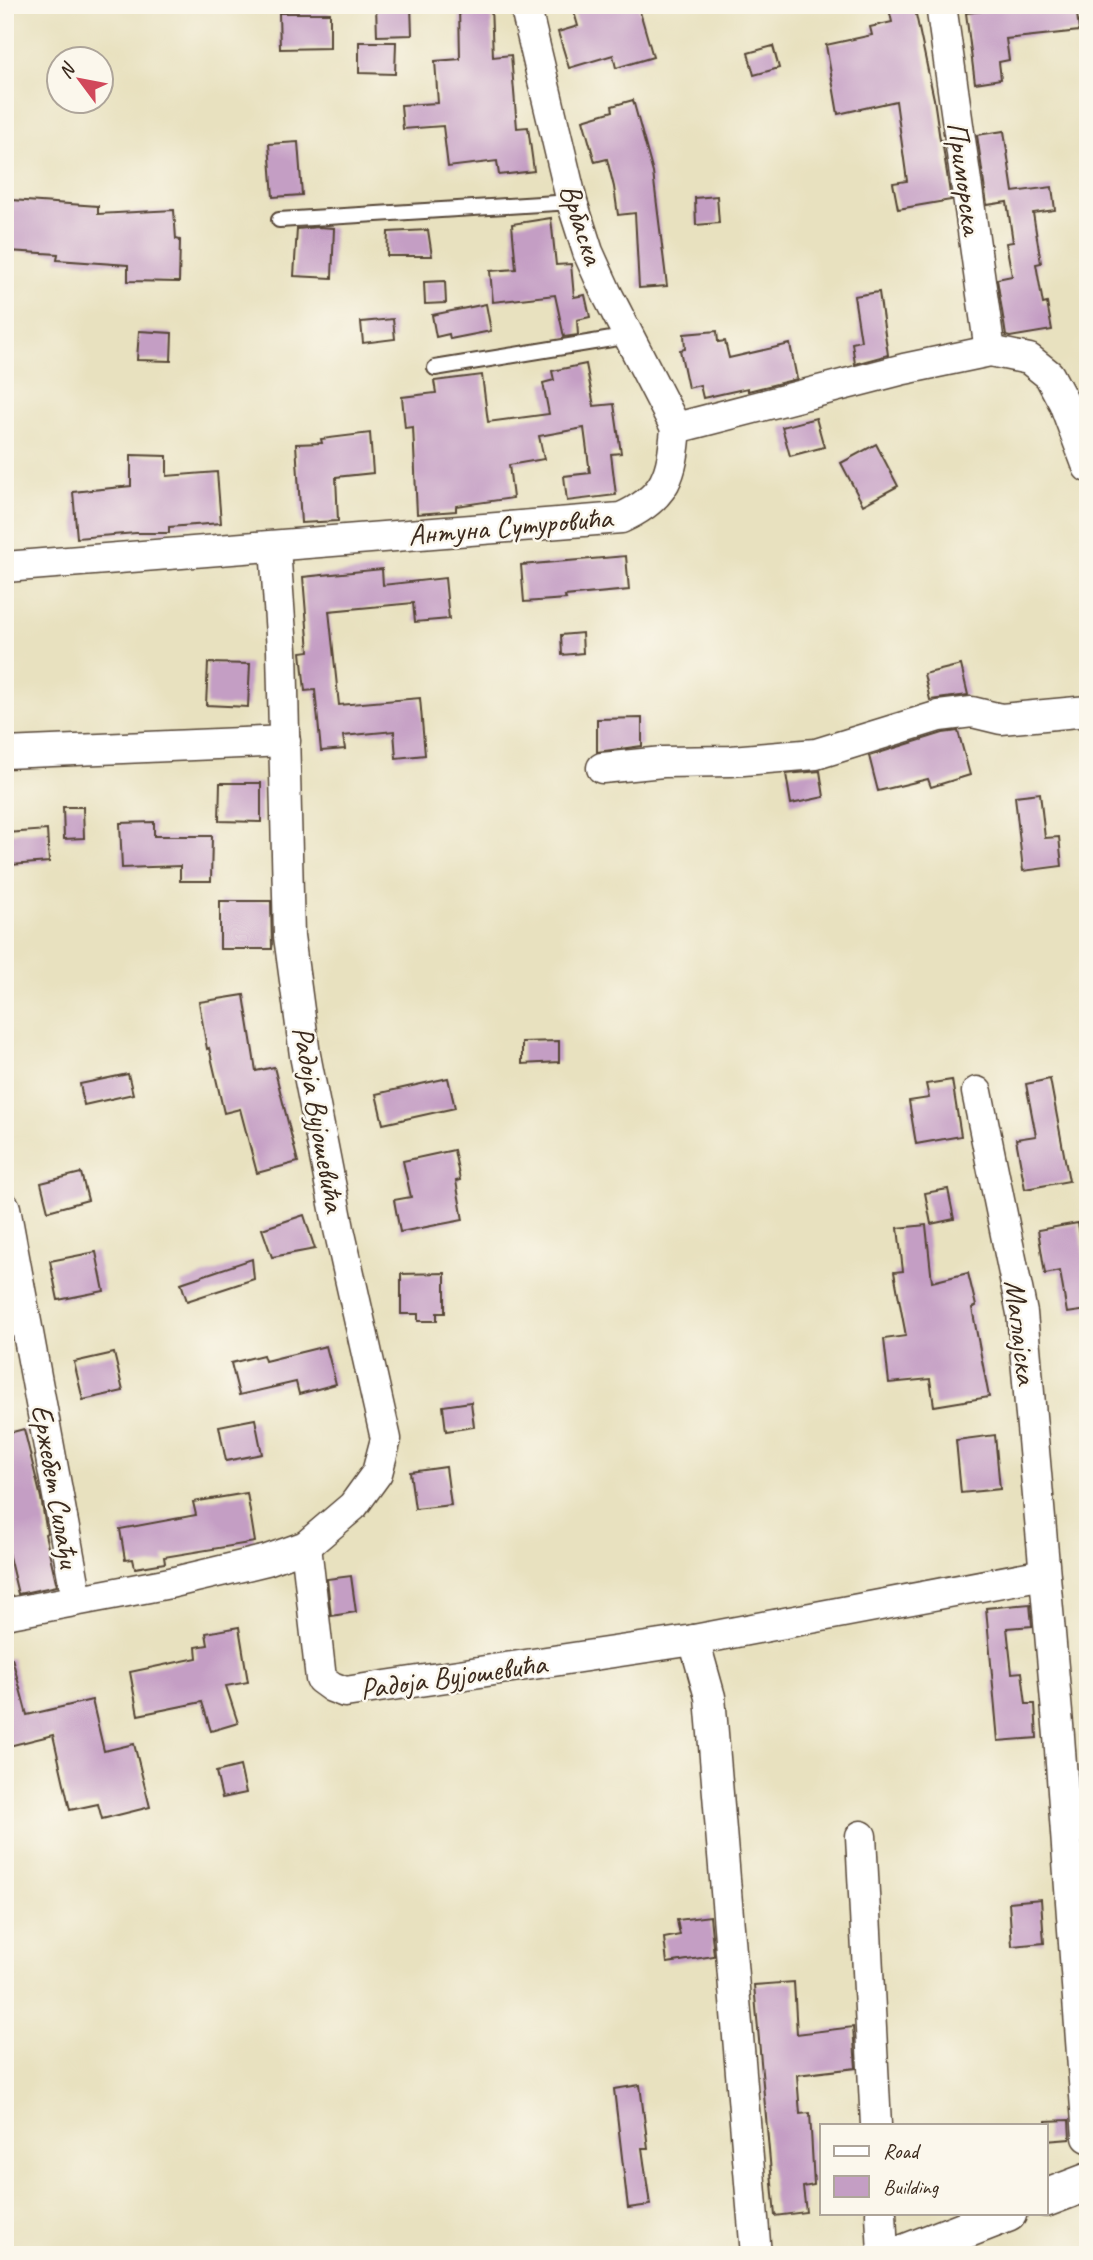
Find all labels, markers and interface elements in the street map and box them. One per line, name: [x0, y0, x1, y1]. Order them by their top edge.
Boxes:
north arrow: [46, 46, 116, 116]
text: N: [53, 57, 81, 83]
street label: Приморска: [938, 119, 992, 240]
street label: Врбаска: [551, 179, 613, 271]
street label: Антуна Сутуровића: [406, 498, 616, 554]
street label: Радоја Вујошевића: [284, 1023, 354, 1217]
street label: Маглајска: [996, 1278, 1046, 1388]
street label: Ержебет Силађи: [23, 1401, 89, 1572]
street label: Радоја Вујошевића: [357, 1644, 551, 1708]
legend: [820, 2124, 1048, 2214]
text: Road: [883, 2138, 922, 2164]
text: Building: [883, 2174, 940, 2200]

